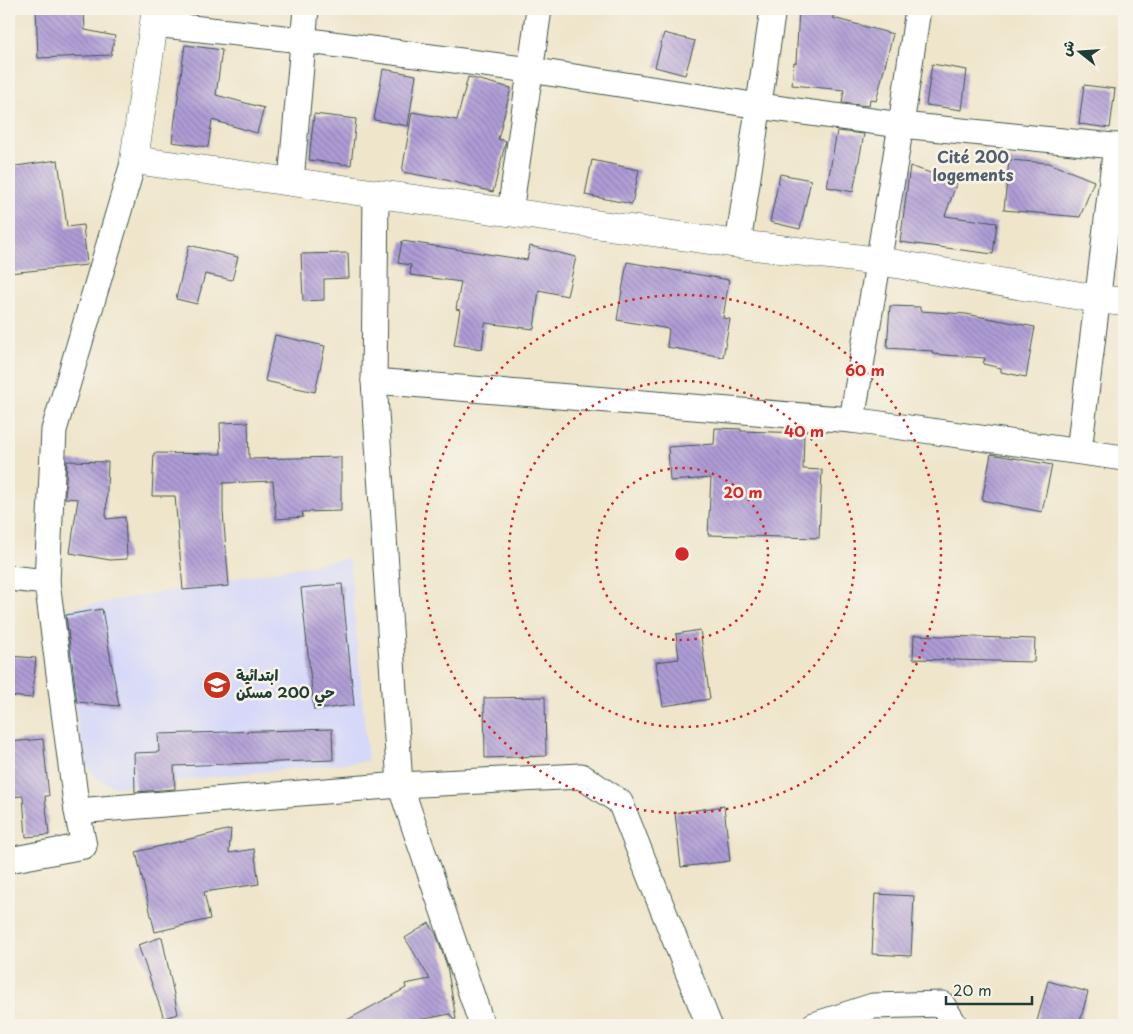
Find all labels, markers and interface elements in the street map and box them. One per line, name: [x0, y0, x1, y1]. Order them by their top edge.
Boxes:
north arrow: [1056, 28, 1106, 78]
text: ش: [1055, 38, 1079, 58]
district label: Cité 200 logements: [933, 144, 1014, 186]
text: 60 m: [845, 358, 885, 381]
text: 40 m: [784, 419, 824, 442]
text: 20 m: [724, 480, 762, 503]
centre of rings: [673, 545, 691, 563]
place label: ابتدائية حي 200 مسكن: [236, 663, 335, 707]
school or university icon: ابتدائية حي 200 مسكن: [202, 670, 232, 700]
scale bar: [946, 974, 1032, 1006]
text: 20 m: [953, 978, 992, 1001]

